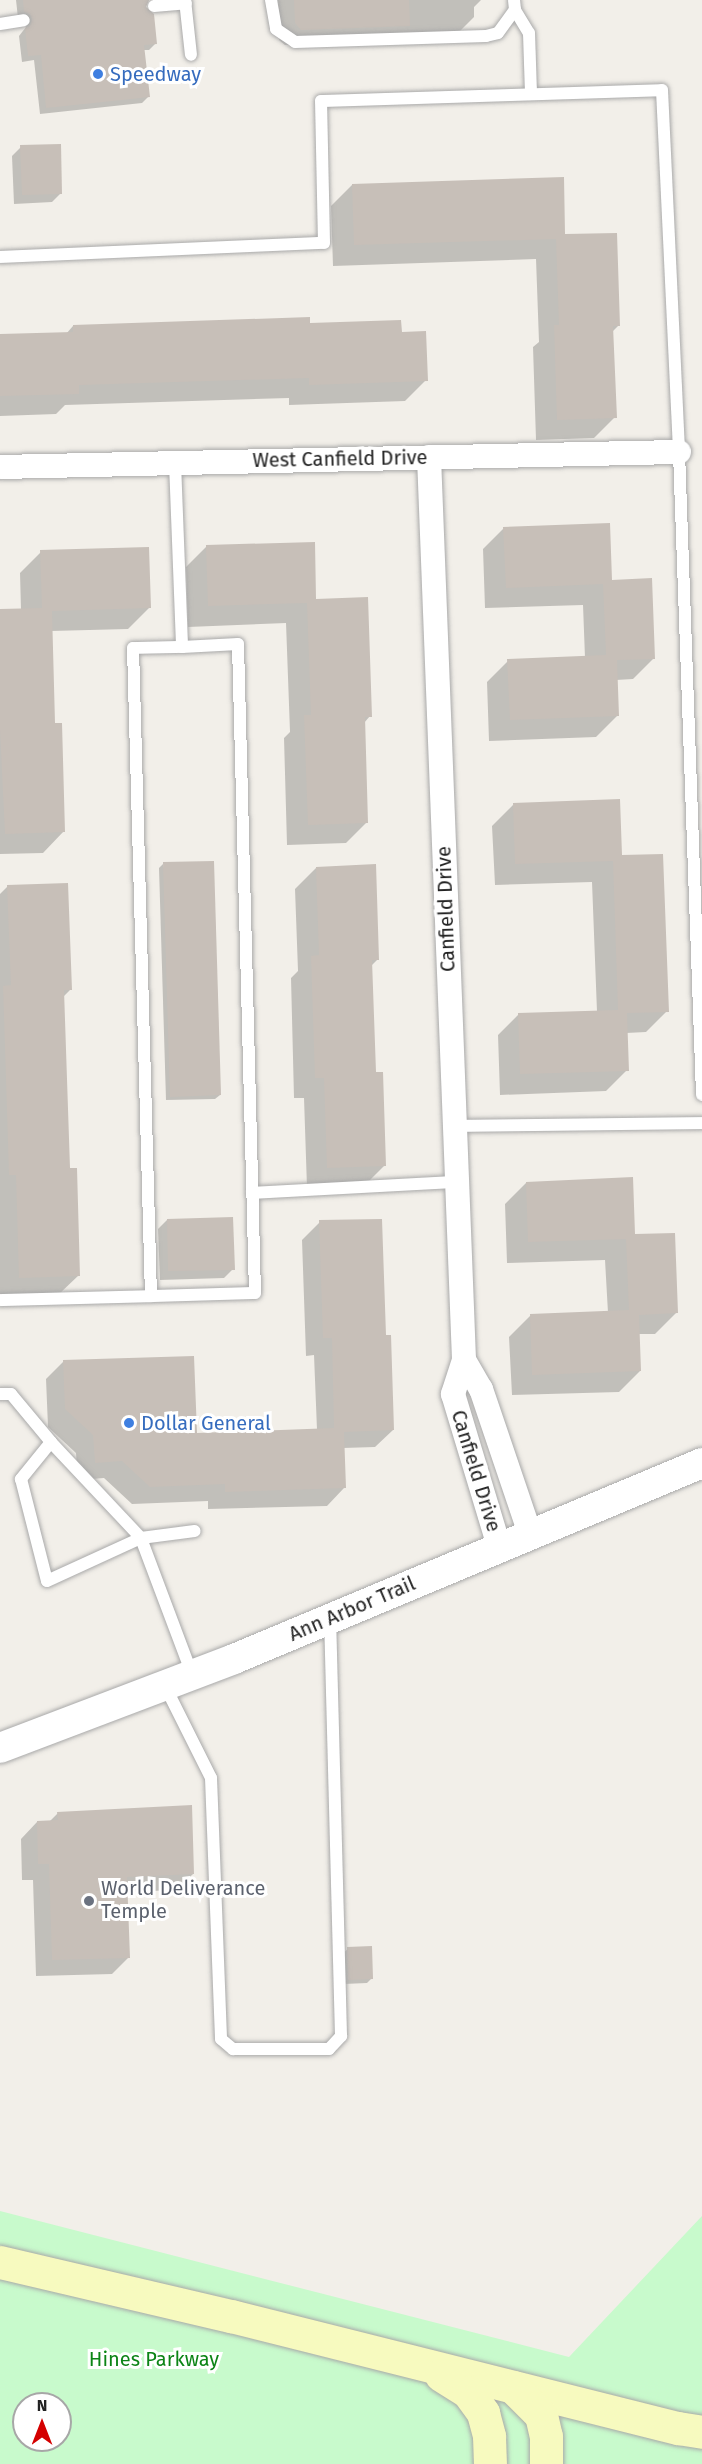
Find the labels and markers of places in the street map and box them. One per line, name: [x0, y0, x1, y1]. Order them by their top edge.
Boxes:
place label: Speedway: [110, 62, 201, 86]
marker: Speedway: [91, 67, 105, 81]
place label: Dollar General: [141, 1411, 271, 1435]
marker: Dollar General: [122, 1416, 136, 1430]
place label: World Deliverance Temple: [101, 1877, 265, 1924]
marker: World Deliverance Temple: [82, 1894, 96, 1908]

